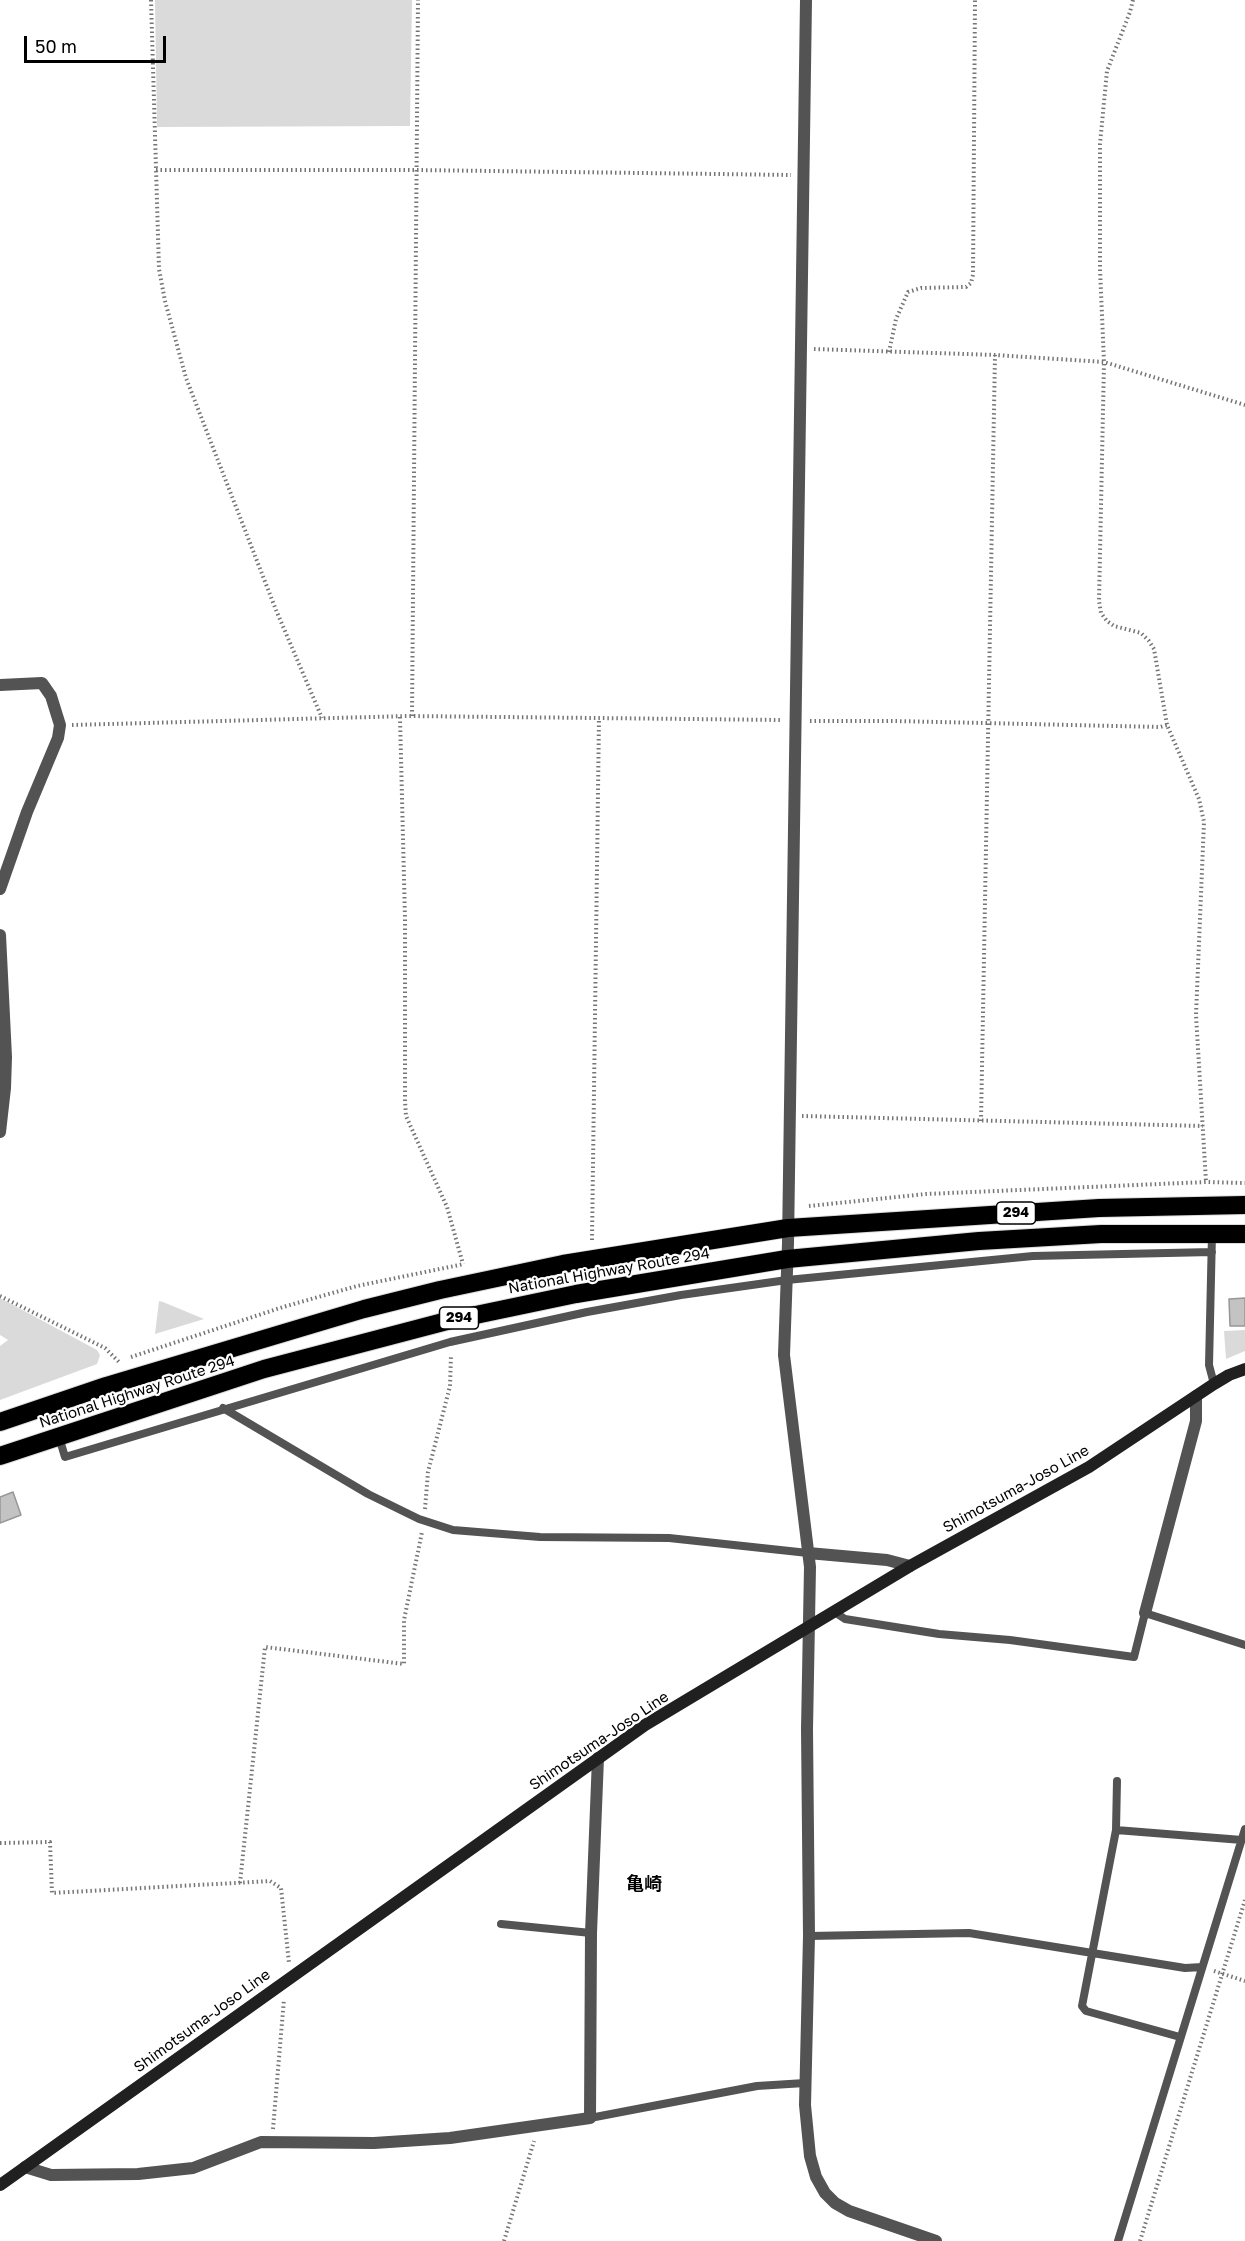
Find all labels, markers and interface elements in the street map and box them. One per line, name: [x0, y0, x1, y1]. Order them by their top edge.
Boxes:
scale bar: [27, 24, 170, 62]
text: 50 m: [35, 35, 77, 57]
road number: 294: [996, 1202, 1036, 1224]
street label: National Highway Route 294: [507, 1244, 711, 1298]
road number: 294: [440, 1307, 478, 1329]
street label: National Highway Route 294: [37, 1352, 237, 1432]
street label: Shimotsuma-Joso Line: [940, 1441, 1092, 1537]
street label: Shimotsuma-Joso Line: [526, 1688, 672, 1794]
district label: 亀崎: [626, 1873, 662, 1895]
street label: Shimotsuma-Joso Line: [130, 1965, 274, 2077]

